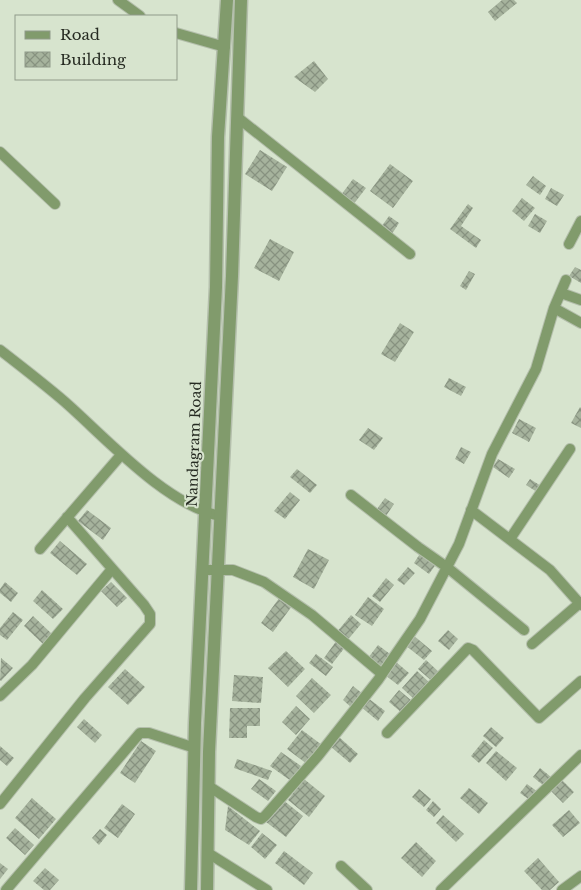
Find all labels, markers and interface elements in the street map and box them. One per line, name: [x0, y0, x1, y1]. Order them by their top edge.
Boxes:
legend: [15, 15, 178, 80]
text: Road: [60, 25, 100, 44]
text: Building: [60, 50, 127, 69]
street label: Nandagram Road: [183, 380, 205, 507]

